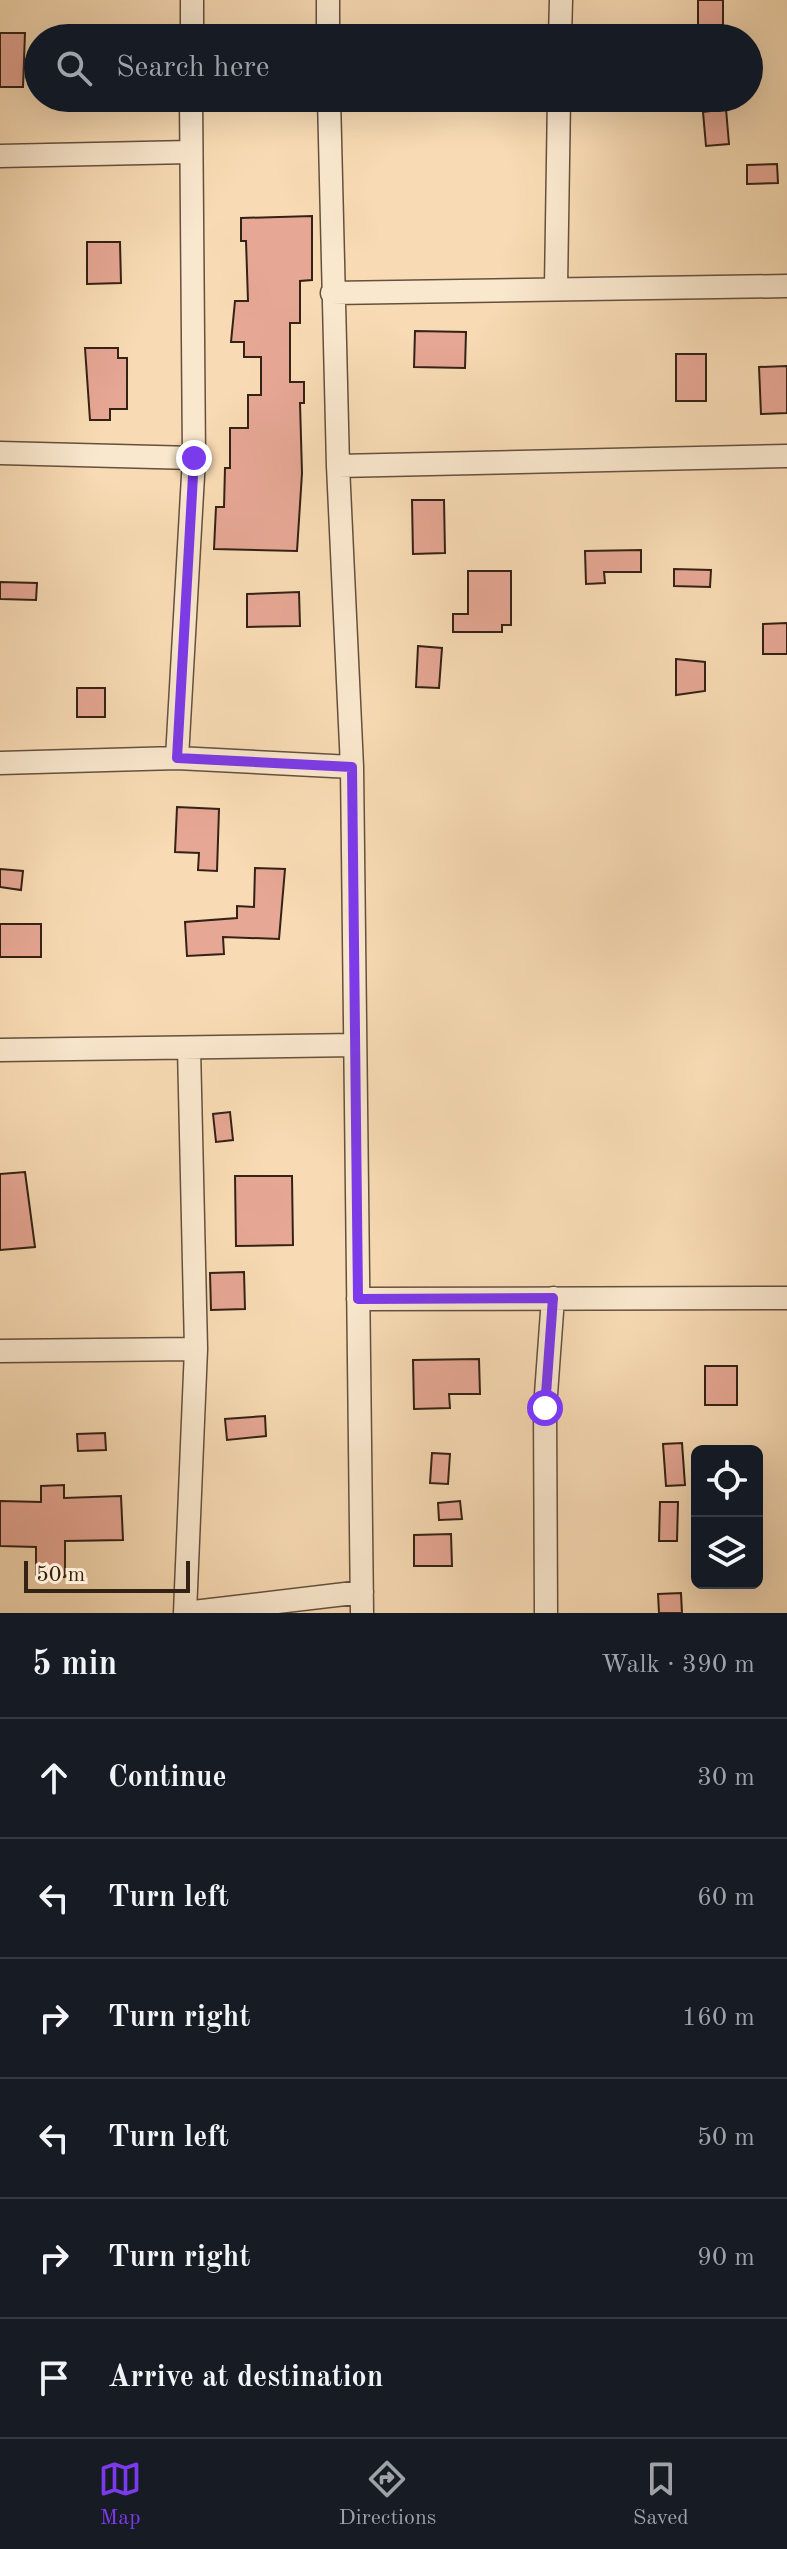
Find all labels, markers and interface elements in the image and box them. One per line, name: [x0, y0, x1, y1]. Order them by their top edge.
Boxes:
search box: [24, 24, 763, 112]
icon: search: [52, 46, 96, 90]
text: Search here: [116, 53, 270, 83]
route end: [176, 440, 212, 476]
route start: [527, 1390, 563, 1426]
map controls: [691, 1445, 763, 1589]
button: locate: [691, 1445, 763, 1517]
button: layers: [691, 1517, 763, 1589]
scale bar: [24, 1557, 190, 1593]
text: 50 m: [36, 1564, 85, 1586]
text: 5 min: [32, 1648, 117, 1682]
text: Walk · 390 m: [601, 1652, 755, 1678]
icon: ahead: [32, 1756, 76, 1800]
text: Continue: [108, 1763, 227, 1793]
text: 30 m: [697, 1765, 755, 1791]
icon: left: [32, 1876, 76, 1920]
text: Turn left: [108, 1883, 229, 1913]
text: 60 m: [697, 1885, 755, 1911]
icon: right: [32, 1996, 76, 2040]
text: Turn right: [108, 2003, 250, 2033]
text: 160 m: [682, 2005, 755, 2031]
icon: left: [32, 2116, 76, 2160]
text: Turn left: [108, 2123, 229, 2153]
text: 50 m: [697, 2125, 755, 2151]
icon: right: [32, 2236, 76, 2280]
text: Turn right: [108, 2243, 250, 2273]
text: 90 m: [697, 2245, 755, 2271]
icon: arrive: [32, 2356, 76, 2400]
text: Arrive at destination: [108, 2363, 383, 2393]
tab: Map: [98, 2457, 142, 2532]
tab: Directions: [339, 2457, 436, 2532]
tab: Saved: [633, 2457, 689, 2532]

